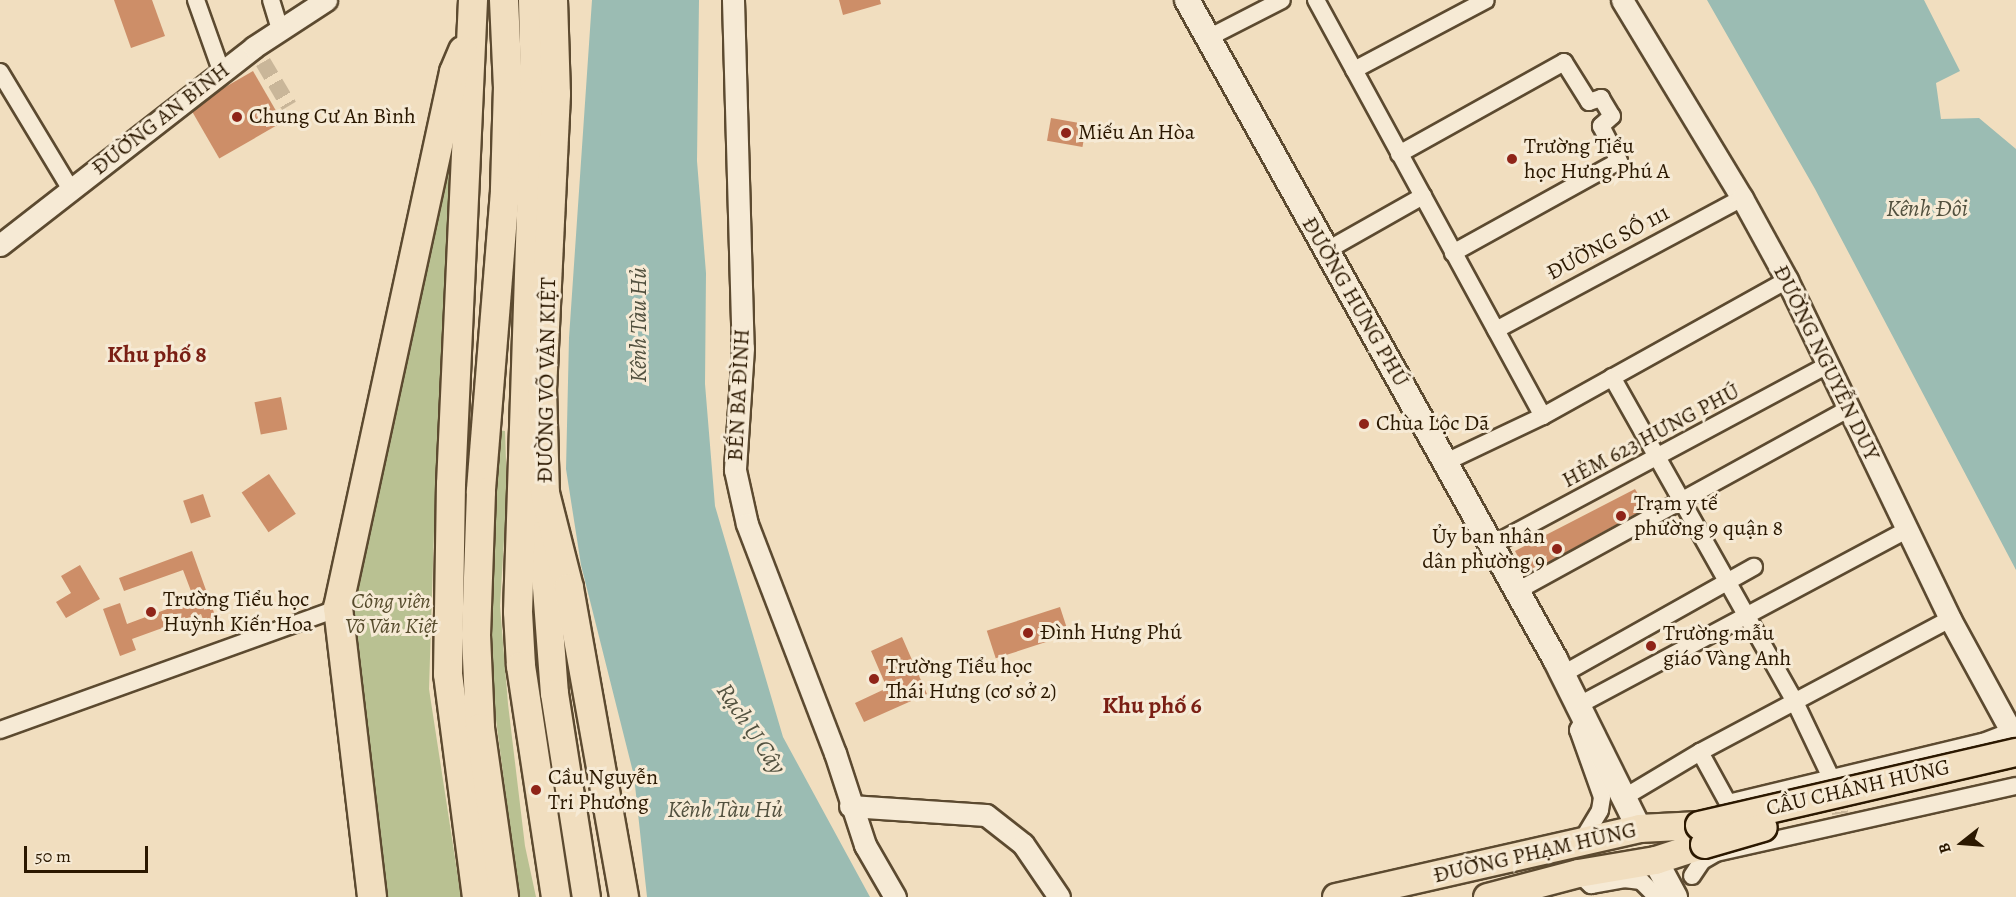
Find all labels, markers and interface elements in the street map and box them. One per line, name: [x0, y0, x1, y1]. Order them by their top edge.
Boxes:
street label: ĐƯỜNG AN BÌNH: [87, 57, 235, 181]
place label: Chung Cư An Bình: [249, 104, 416, 130]
marker: Chung Cư An Bình: [230, 110, 244, 124]
place label: Miếu An Hòa: [1078, 120, 1195, 146]
marker: Miếu An Hòa: [1059, 126, 1073, 140]
place label: Trường Tiểu học Hưng Phú A: [1524, 133, 1670, 184]
marker: Trường Tiểu học Hưng Phú A: [1505, 152, 1519, 166]
water label: Kênh Đôi: [1886, 195, 1968, 223]
street label: ĐƯỜNG SỐ 111: [1542, 200, 1674, 286]
street label: ĐƯỜNG HƯNG PHÚ: [1296, 212, 1414, 392]
street label: ĐƯỜNG NGUYỄN DUY: [1767, 261, 1885, 465]
water label: Kênh Tàu Hủ: [625, 267, 653, 383]
street label: ĐƯỜNG VÕ VĂN KIỆT: [532, 277, 562, 483]
street label: BẾN BA ĐÌNH: [722, 328, 756, 462]
district label: Khu phố 8: [107, 341, 207, 369]
street label: HẺM 623 HƯNG PHÚ: [1558, 378, 1744, 494]
place label: Chùa Lộc Dã: [1376, 411, 1490, 437]
marker: Chùa Lộc Dã: [1357, 417, 1371, 431]
place label: Trạm y tế phường 9 quận 8: [1634, 490, 1783, 542]
marker: Trạm y tế phường 9 quận 8: [1612, 507, 1630, 525]
place label: Ủy ban nhân dân phường 9: [1422, 523, 1545, 574]
marker: Ủy ban nhân dân phường 9: [1550, 542, 1564, 556]
place label: Trường Tiểu học Huỳnh Kiến Hoa: [163, 586, 313, 638]
park label: Công viên Võ Văn Kiệt: [345, 588, 437, 640]
marker: Trường Tiểu học Huỳnh Kiến Hoa: [144, 605, 158, 619]
place label: Đình Hưng Phú: [1040, 620, 1182, 646]
place label: Trường mẫu giáo Vàng Anh: [1663, 620, 1791, 672]
marker: Đình Hưng Phú: [1021, 626, 1035, 640]
marker: Trường mẫu giáo Vàng Anh: [1644, 639, 1658, 653]
place label: Trường Tiểu học Thái Hưng (cơ sở 2): [886, 653, 1057, 704]
marker: Trường Tiểu học Thái Hưng (cơ sở 2): [867, 672, 881, 686]
water label: Rạch Ụ Cây: [710, 678, 792, 780]
district label: Khu phố 6: [1102, 692, 1202, 720]
street label: CẦU CHÁNH HƯNG: [1764, 754, 1952, 822]
place label: Cầu Nguyễn Tri Phương: [548, 764, 658, 816]
marker: Cầu Nguyễn Tri Phương: [529, 783, 543, 797]
water label: Kênh Tàu Hủ: [667, 796, 783, 824]
north arrow: [1932, 813, 1992, 873]
street label: ĐƯỜNG PHẠM HÙNG: [1431, 817, 1639, 889]
scale bar: [27, 834, 152, 872]
text: B: [1933, 840, 1957, 856]
text: 50 m: [35, 844, 71, 868]

